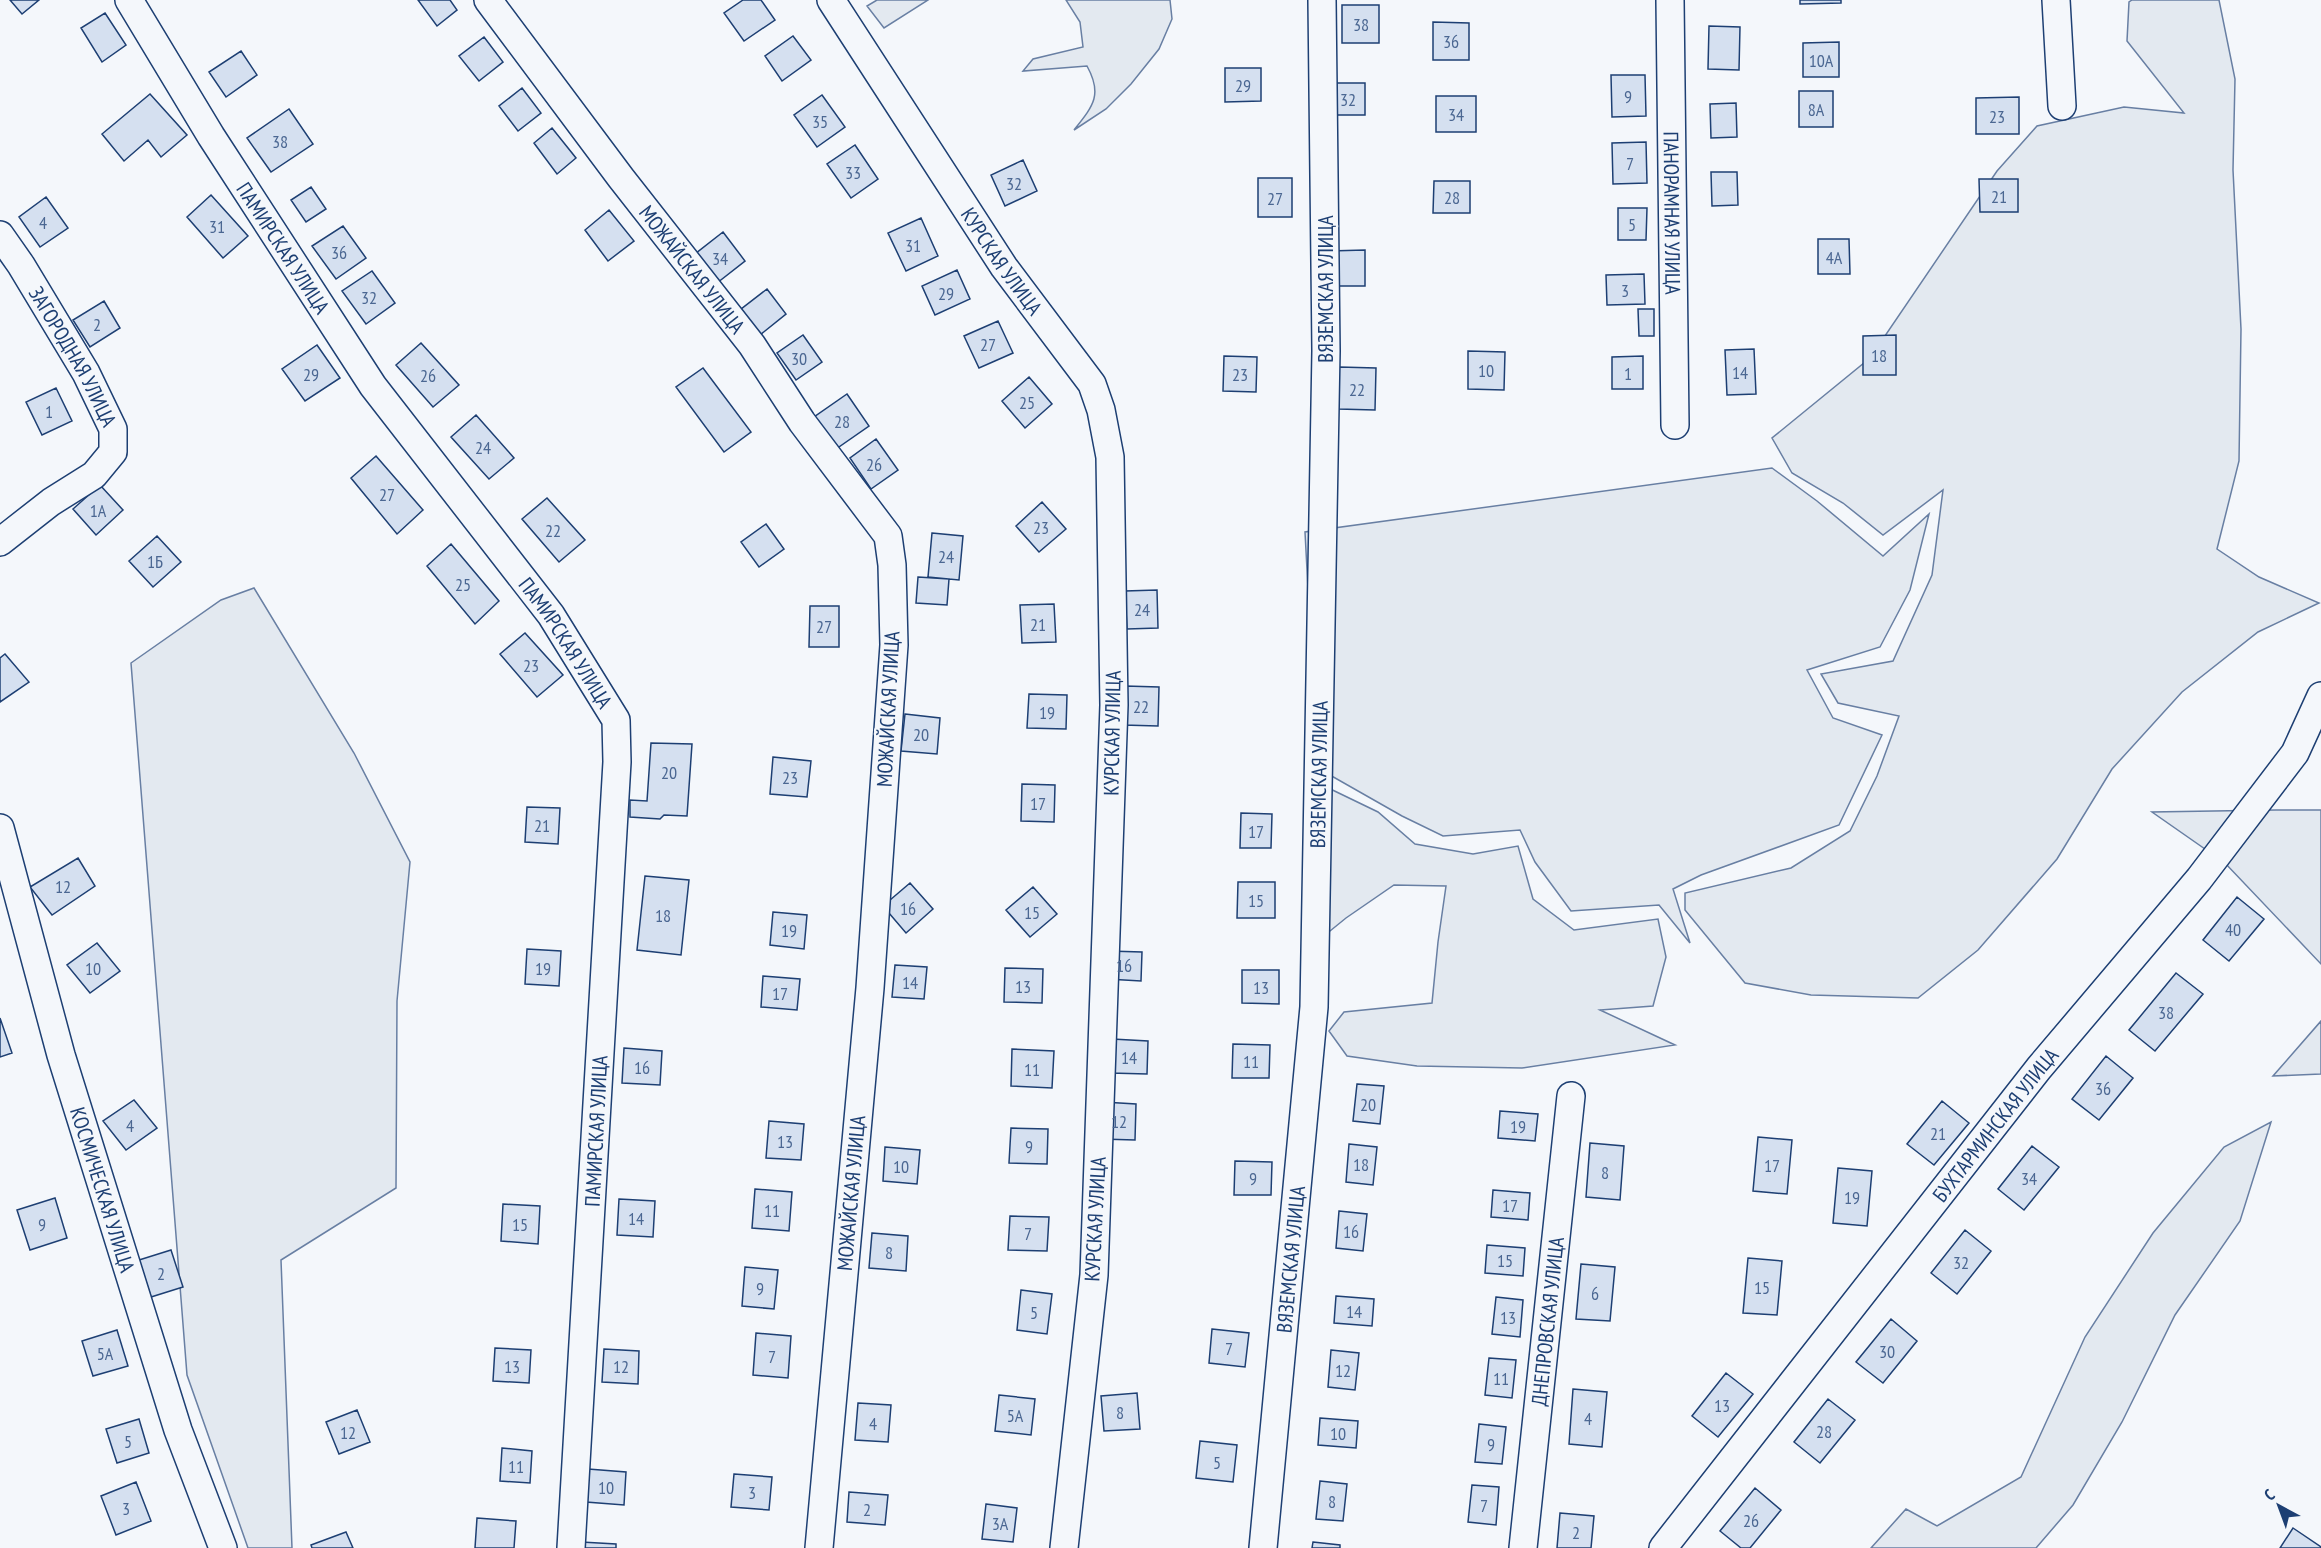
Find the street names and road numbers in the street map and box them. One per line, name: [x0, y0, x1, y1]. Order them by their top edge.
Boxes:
street label: ПАНОРАМНАЯ УЛИЦА: [1658, 131, 1687, 295]
street label: ПАМИРСКАЯ УЛИЦА: [231, 177, 336, 319]
street label: МОЖАЙСКАЯ УЛИЦА: [634, 199, 751, 339]
street label: КУРСКАЯ УЛИЦА: [955, 202, 1049, 320]
street label: ВЯЗЕМСКАЯ УЛИЦА: [1312, 215, 1339, 363]
street label: ЗАГОРОДНАЯ УЛИЦА: [23, 281, 123, 431]
street label: ПАМИРСКАЯ УЛИЦА: [513, 572, 619, 713]
street label: МОЖАЙСКАЯ УЛИЦА: [870, 630, 906, 788]
street label: КУРСКАЯ УЛИЦА: [1097, 670, 1127, 796]
street label: ВЯЗЕМСКАЯ УЛИЦА: [1303, 700, 1333, 848]
street label: БУХТАРМИНСКАЯ УЛИЦА: [1926, 1042, 2064, 1207]
street label: ПАМИРСКАЯ УЛИЦА: [579, 1055, 613, 1207]
street label: КОСМИЧЕСКАЯ УЛИЦА: [65, 1104, 141, 1276]
street label: МОЖАЙСКАЯ УЛИЦА: [831, 1114, 871, 1272]
street label: КУРСКАЯ УЛИЦА: [1078, 1156, 1112, 1282]
street label: ВЯЗЕМСКАЯ УЛИЦА: [1270, 1185, 1311, 1334]
street label: ДНЕПРОВСКАЯ УЛИЦА: [1525, 1235, 1569, 1407]

